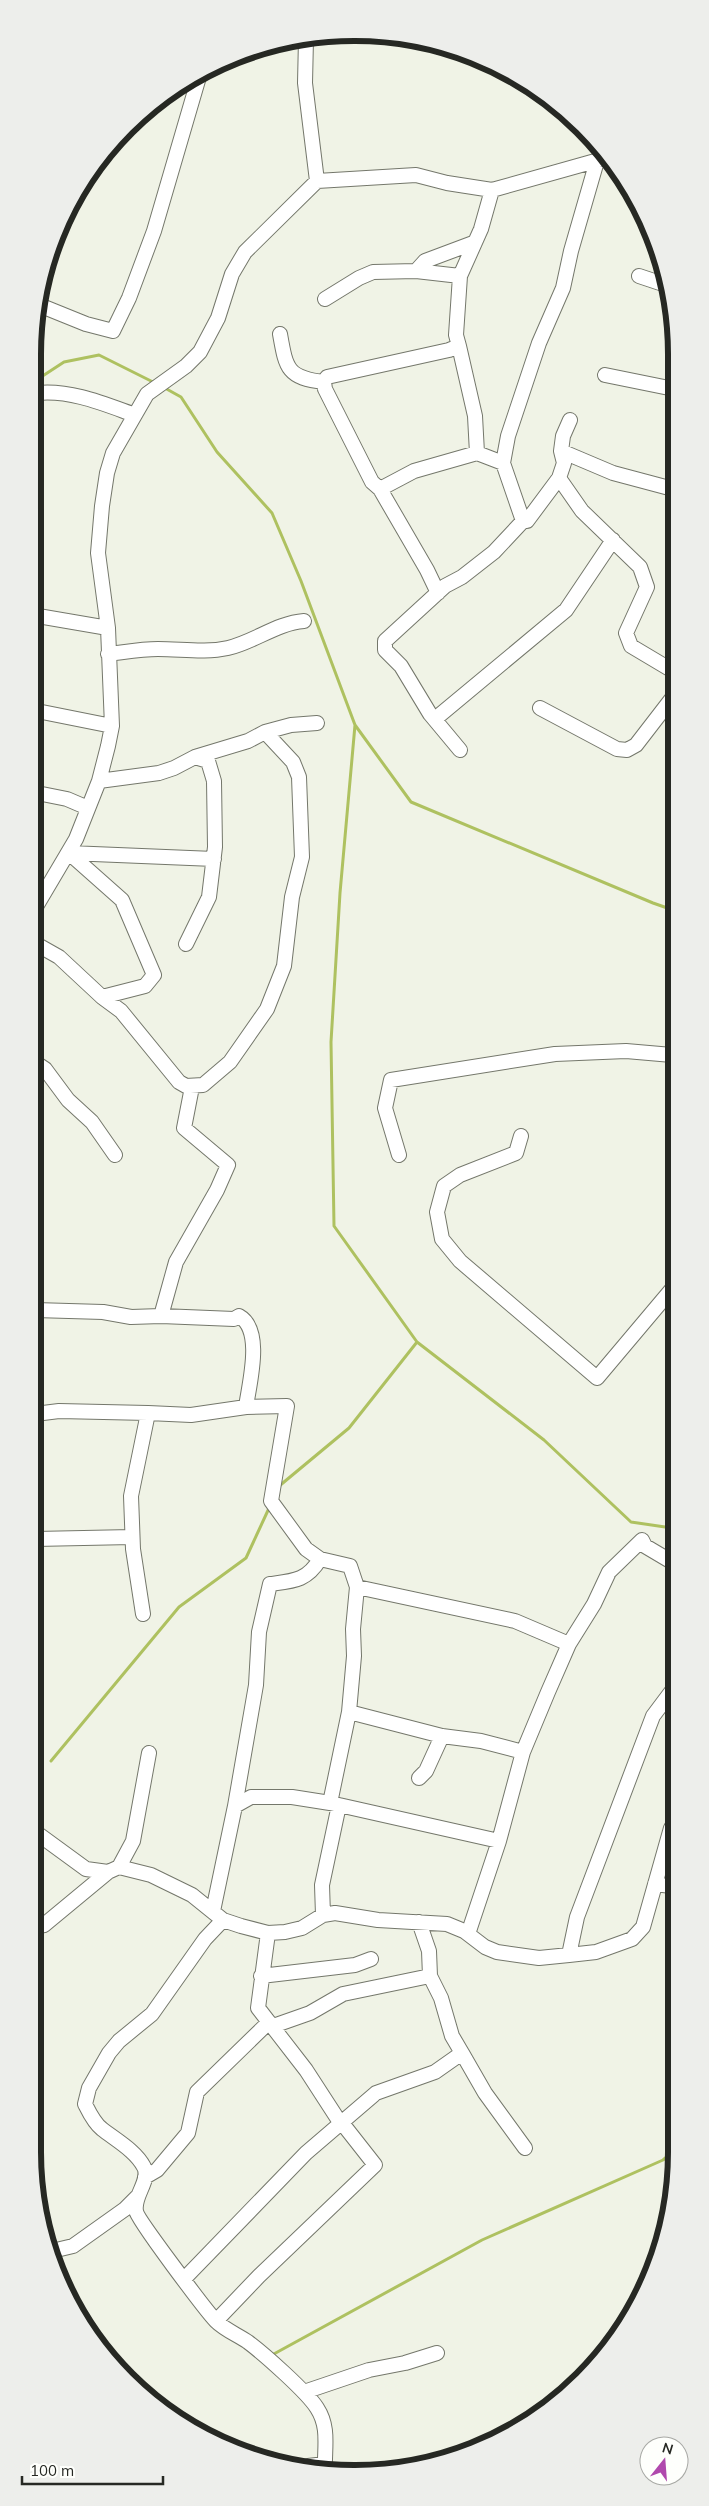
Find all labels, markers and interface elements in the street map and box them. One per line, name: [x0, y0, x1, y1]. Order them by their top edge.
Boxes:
north arrow: [639, 2436, 689, 2486]
text: N: [660, 2438, 675, 2459]
scale bar: [22, 2454, 164, 2486]
text: 100 m: [30, 2461, 74, 2480]

